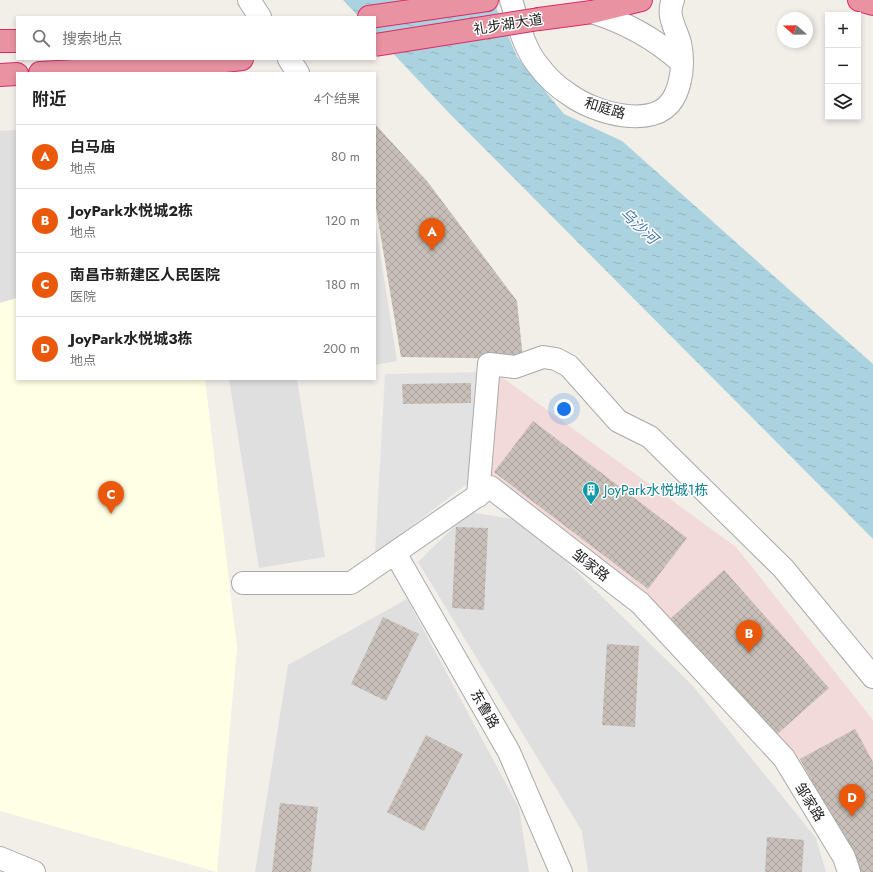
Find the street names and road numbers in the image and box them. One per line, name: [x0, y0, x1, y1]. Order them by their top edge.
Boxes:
street label: 礼步湖大道: [472, 9, 544, 39]
street label: 和庭路: [582, 92, 628, 124]
street label: 邹家路: [568, 544, 614, 586]
street label: 东鲁路: [466, 686, 504, 732]
street label: 邹家路: [790, 779, 830, 825]

